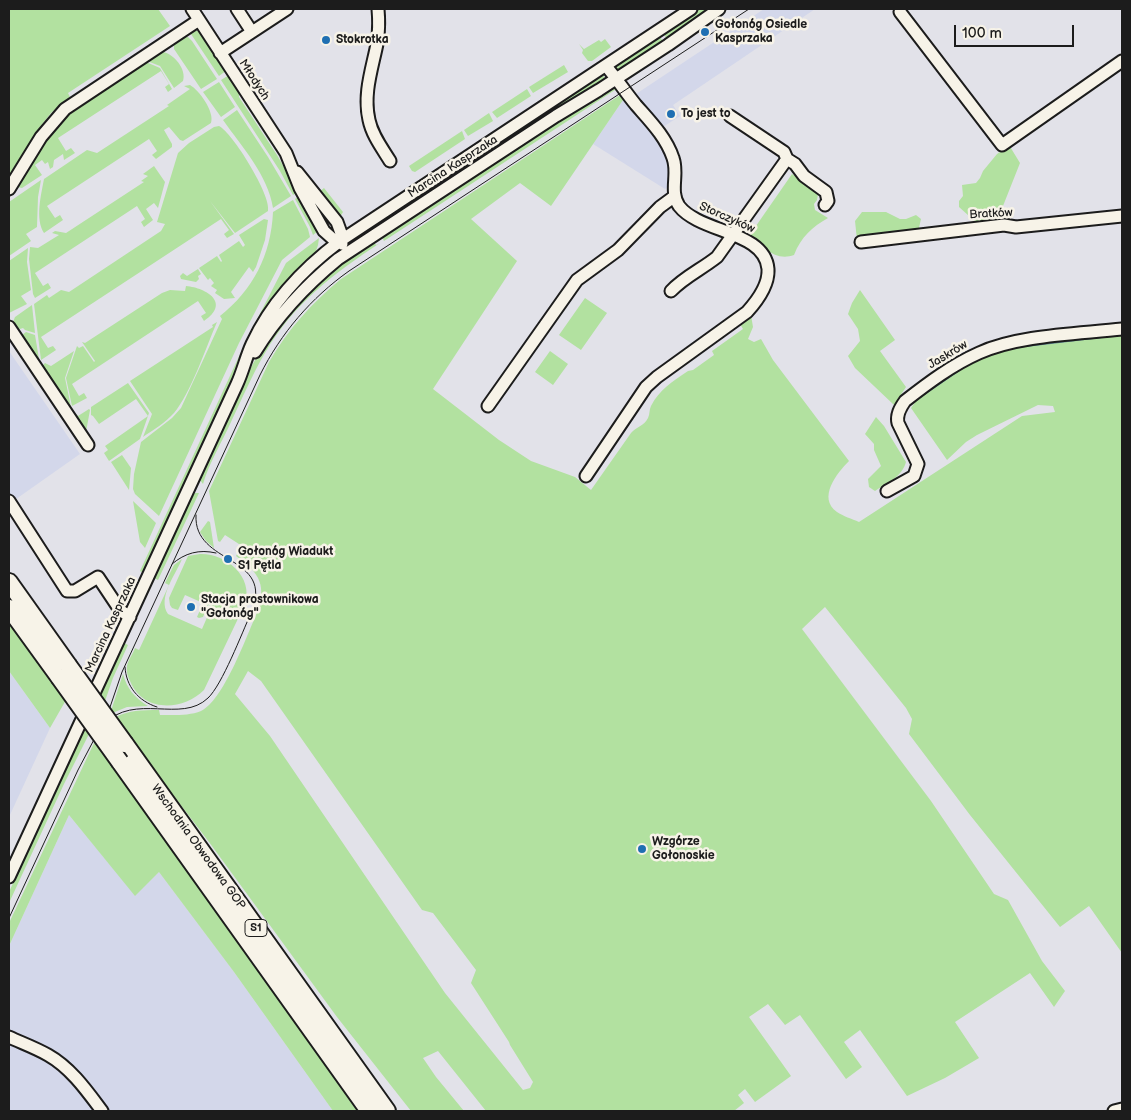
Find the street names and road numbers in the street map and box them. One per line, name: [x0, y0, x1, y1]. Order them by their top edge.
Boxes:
street label: Młodych: [235, 57, 273, 103]
street label: Marcina Kasprzaka: [406, 133, 500, 201]
street label: Storczyków: [697, 199, 757, 237]
street label: Bratków: [969, 206, 1013, 222]
street label: Jaskrów: [926, 338, 970, 372]
street label: Marcina Kasprzaka: [83, 575, 139, 675]
street label: Wschodnia Obwodowa GOP: [148, 782, 248, 912]
road number: S1: [245, 920, 267, 936]

